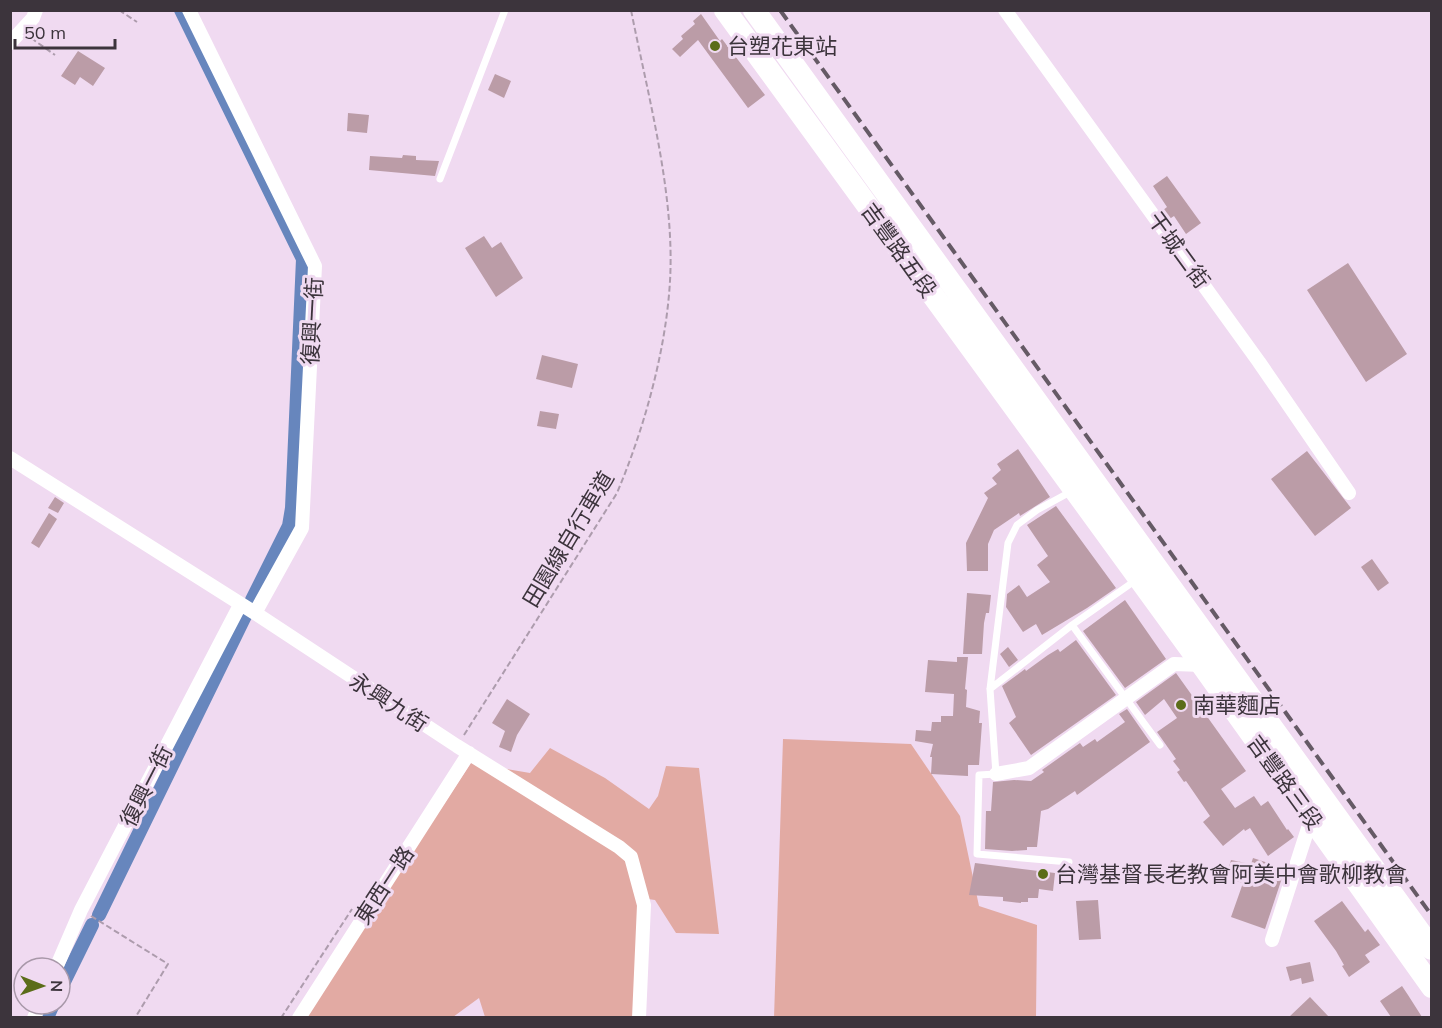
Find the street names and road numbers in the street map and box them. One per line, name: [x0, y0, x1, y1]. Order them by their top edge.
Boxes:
street label: 吉豐路五段: [855, 197, 943, 303]
street label: 干城二街: [1142, 206, 1216, 294]
street label: 復興一街: [296, 276, 328, 366]
street label: 田園線自行車道: [516, 466, 620, 612]
street label: 永興九街: [344, 666, 434, 738]
street label: 吉豐路三段: [1241, 729, 1329, 835]
street label: 復興一街: [114, 740, 178, 832]
street label: 東西一路: [348, 840, 420, 930]

